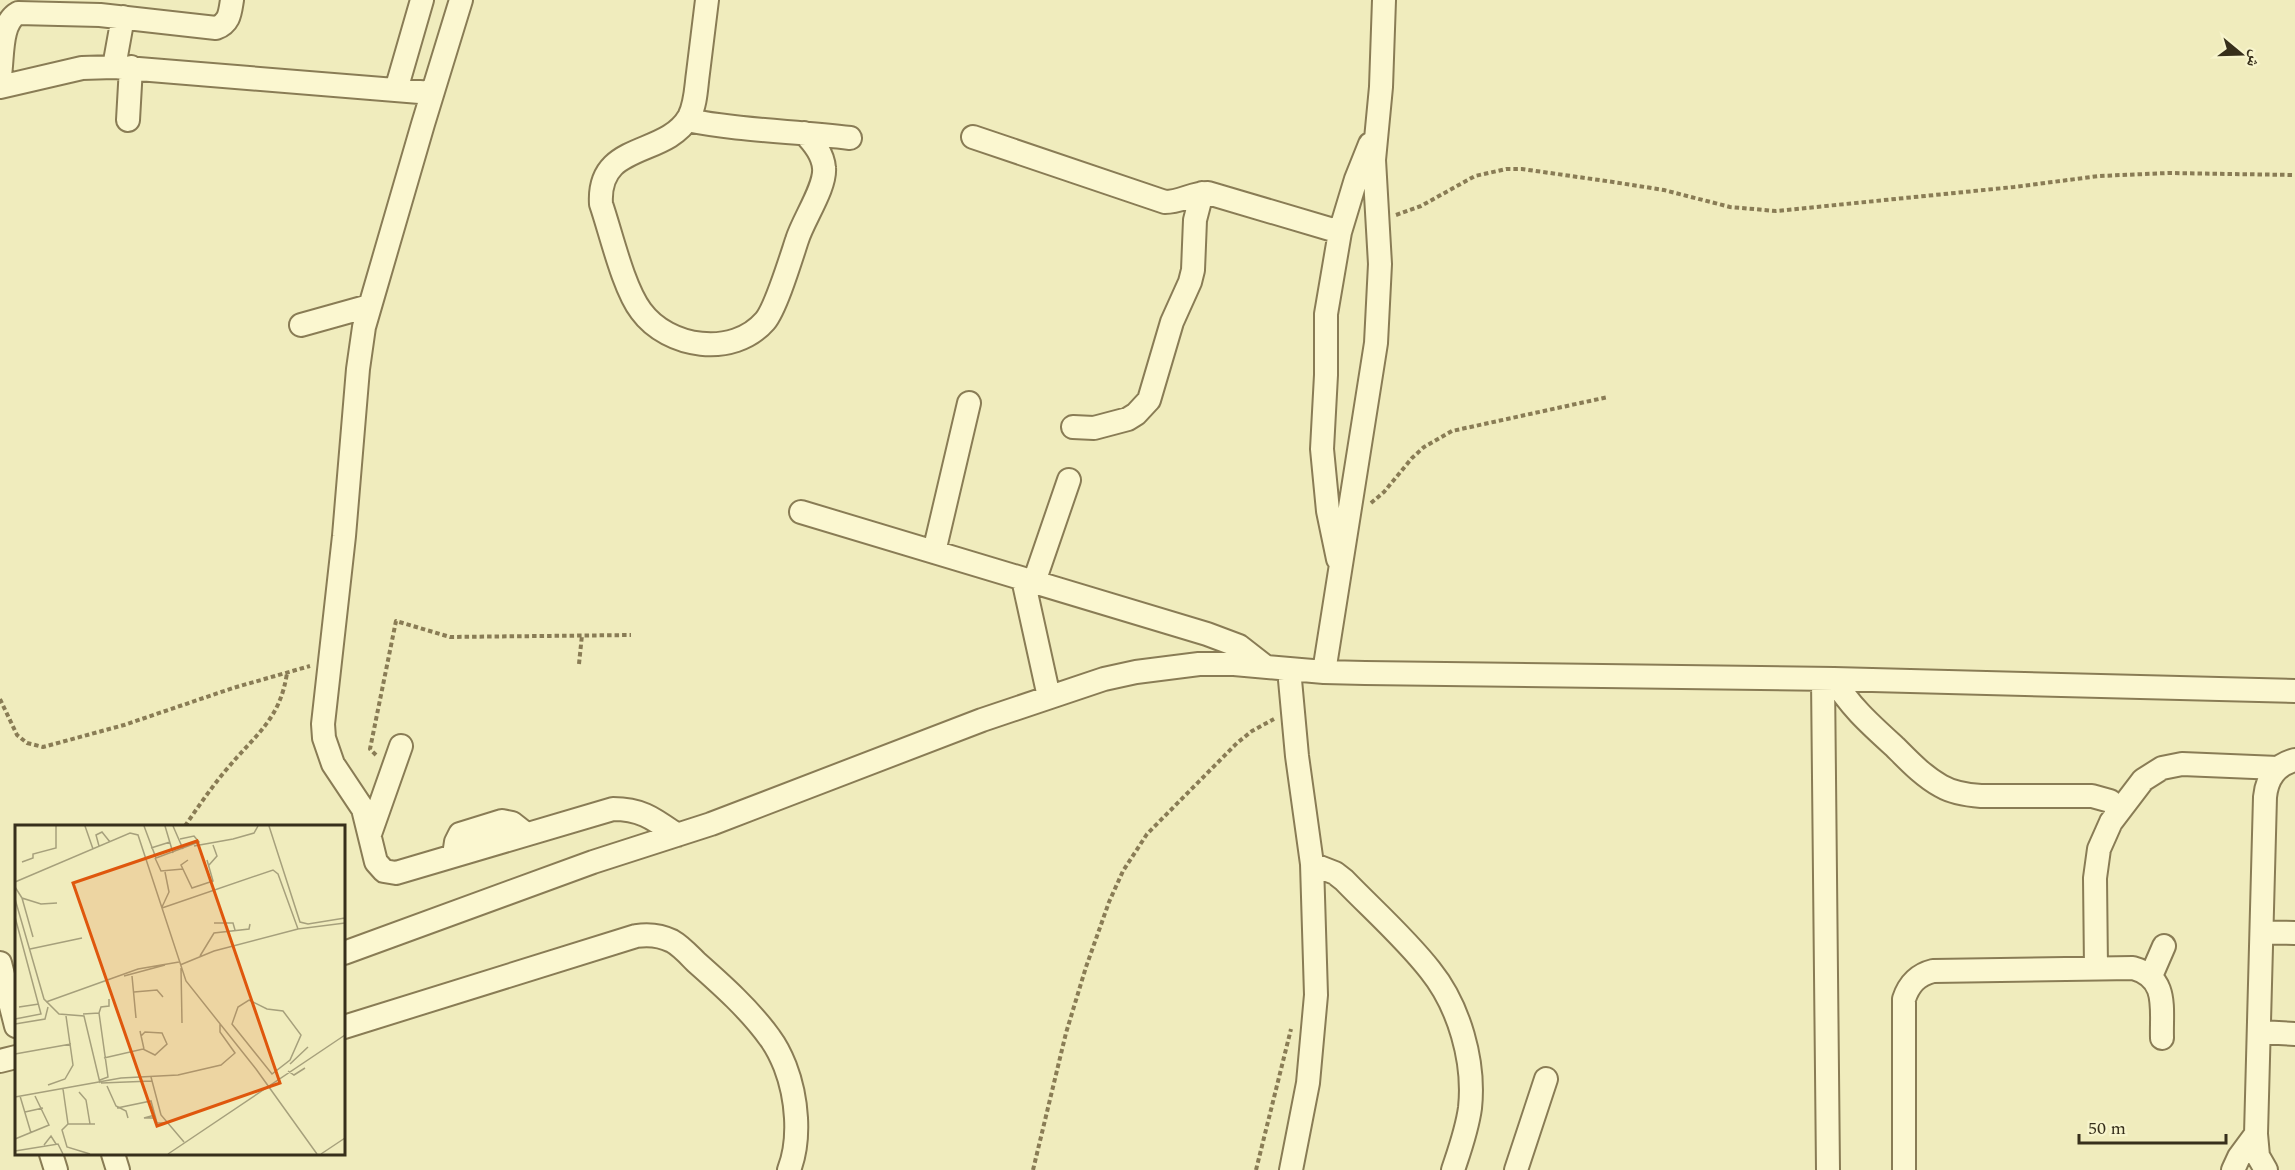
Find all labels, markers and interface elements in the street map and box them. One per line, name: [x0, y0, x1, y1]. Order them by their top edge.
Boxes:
north arrow: [2211, 24, 2271, 84]
text: ش: [2240, 47, 2268, 71]
inset map: [15, 825, 345, 1155]
scale bar: [2079, 1107, 2226, 1145]
text: 50 m: [2088, 1115, 2126, 1142]

